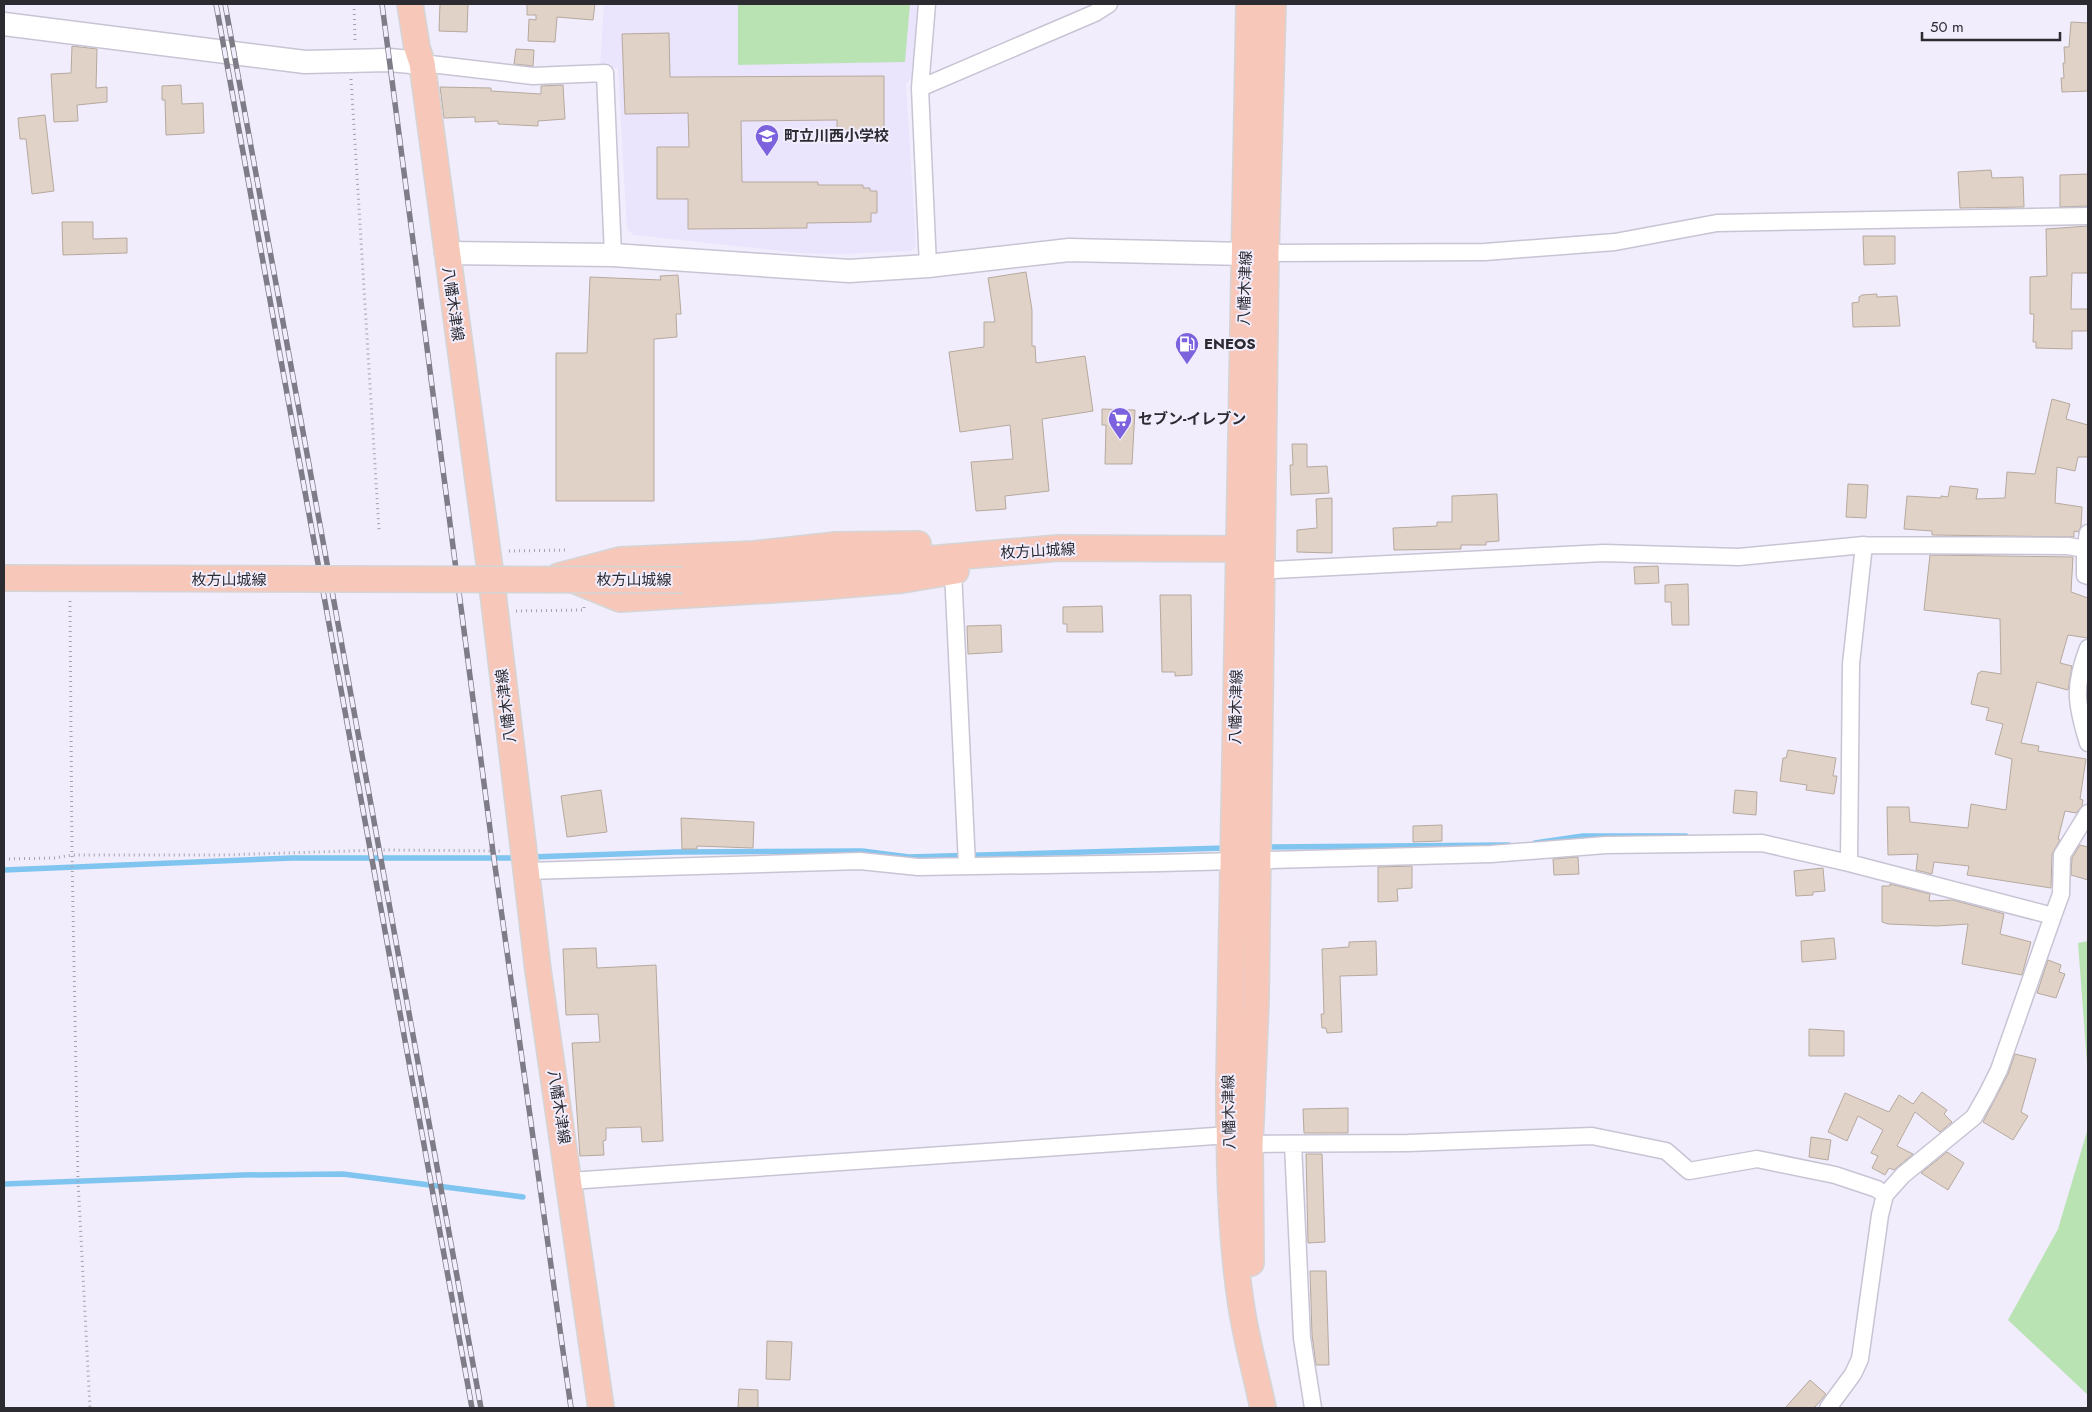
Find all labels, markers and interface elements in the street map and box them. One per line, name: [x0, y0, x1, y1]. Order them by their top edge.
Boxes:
scale bar: [1922, 10, 2060, 42]
text: 50 m: [1930, 16, 1964, 38]
school or university icon: 町立川西小学校: [754, 123, 780, 157]
place label: 町立川西小学校: [784, 125, 889, 147]
street label: 八幡木津線: [1233, 250, 1257, 326]
street label: 八幡木津線: [437, 265, 469, 343]
fuel station icon: ENEOS: [1174, 331, 1200, 365]
place label: ENEOS: [1204, 333, 1256, 355]
supermarket icon: セブン-イレブン: [1107, 406, 1133, 440]
place label: セブン-イレブン: [1138, 408, 1246, 430]
street label: 枚方山城線: [1000, 538, 1076, 564]
street label: 枚方山城線: [191, 569, 267, 591]
street label: 枚方山城線: [596, 569, 672, 591]
street label: 八幡木津線: [491, 667, 521, 745]
street label: 八幡木津線: [1224, 669, 1248, 745]
street label: 八幡木津線: [542, 1068, 576, 1146]
street label: 八幡木津線: [1217, 1074, 1241, 1150]

